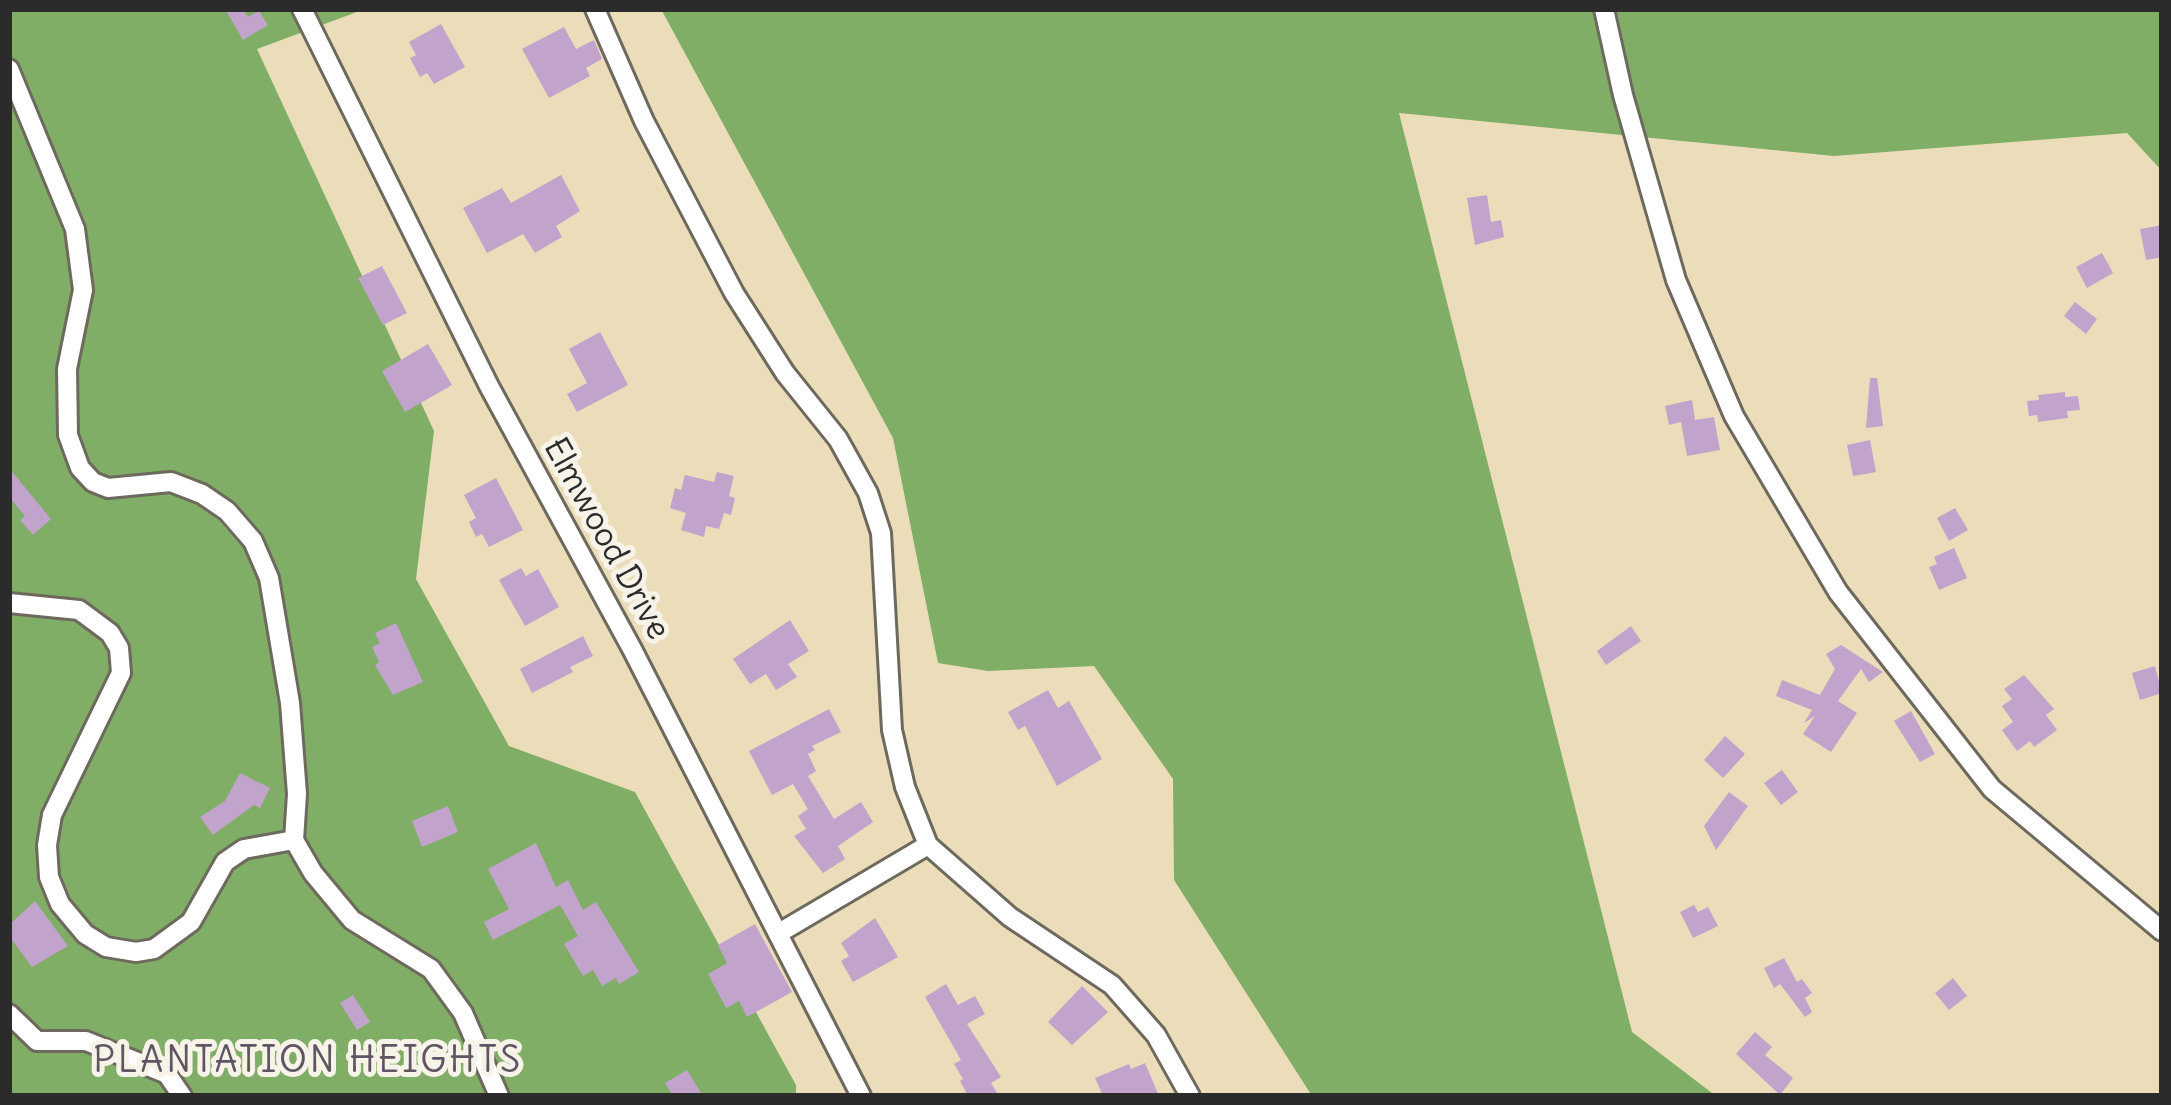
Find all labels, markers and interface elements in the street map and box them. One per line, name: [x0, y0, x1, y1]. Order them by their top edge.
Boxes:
street label: Elmwood Drive: [534, 432, 678, 646]
district label: PLANTATION HEIGHTS: [93, 1040, 523, 1084]

